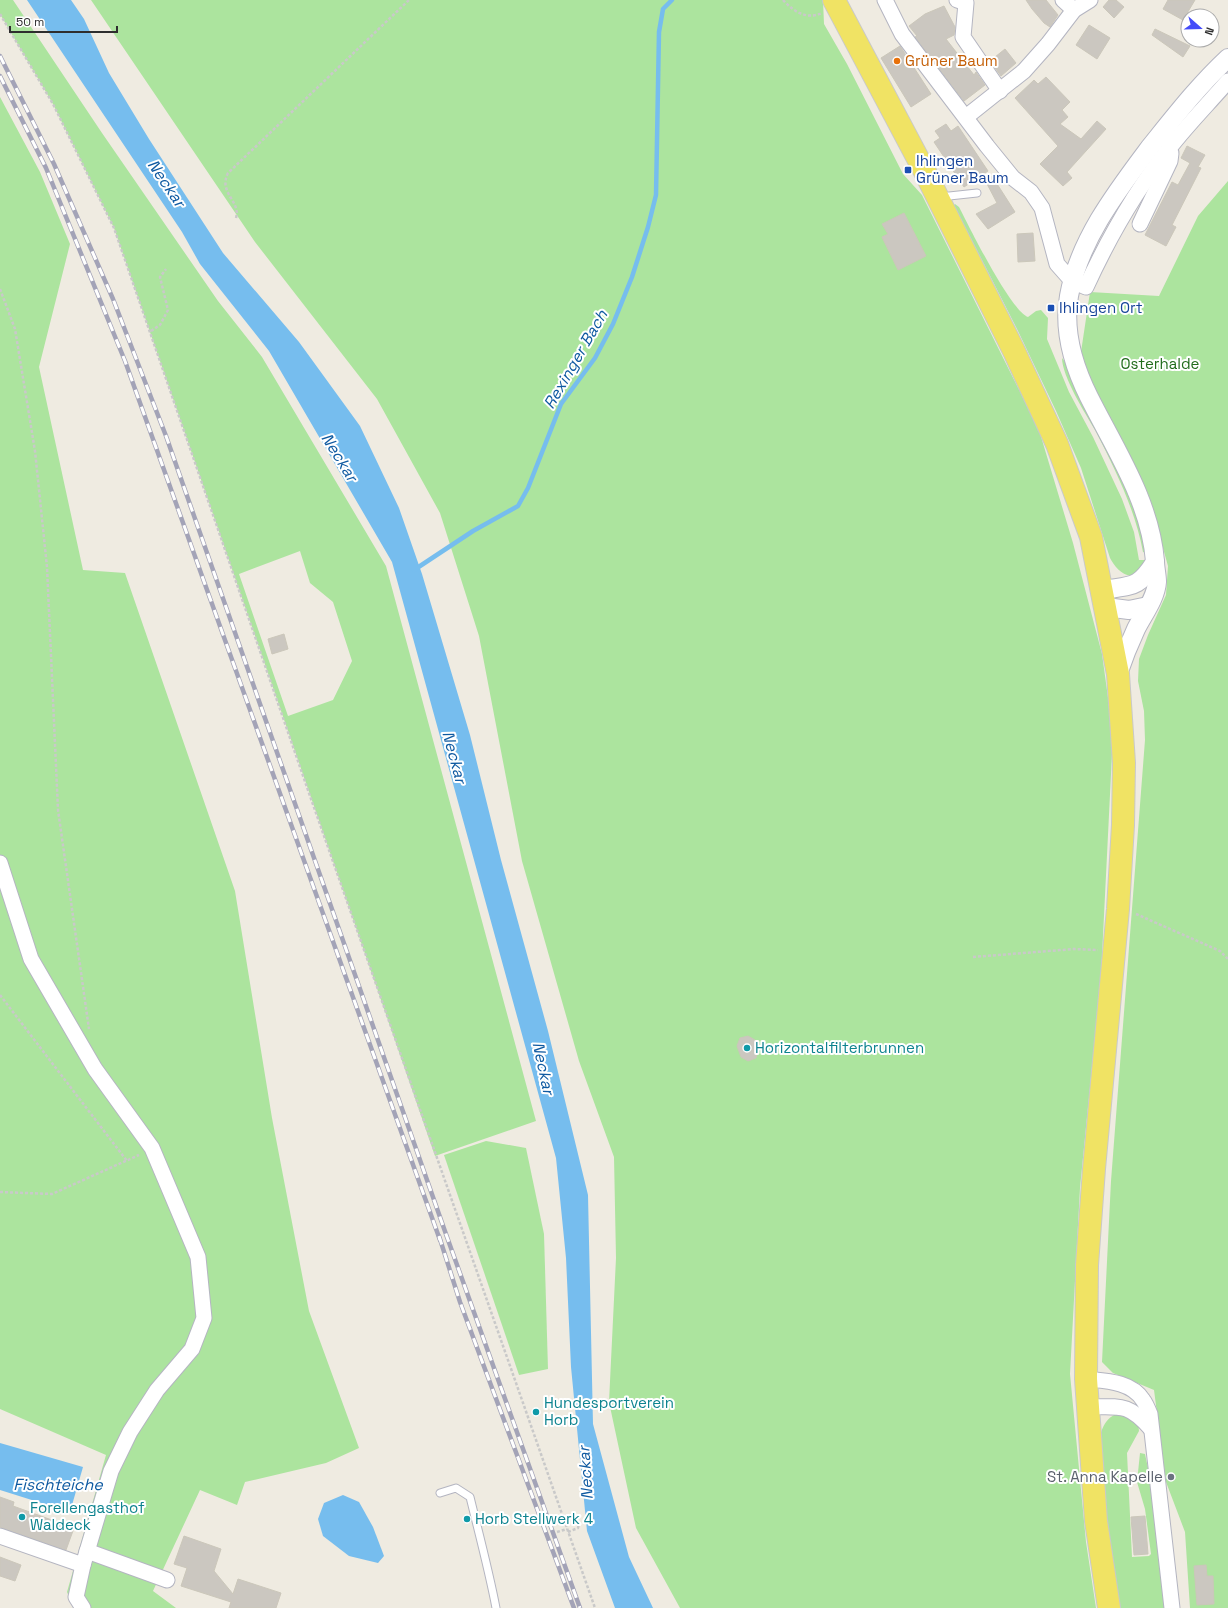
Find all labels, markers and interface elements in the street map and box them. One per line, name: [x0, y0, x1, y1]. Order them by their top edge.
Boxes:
scale bar: [10, 8, 117, 34]
north arrow: [1180, 8, 1220, 48]
text: 50 m: [16, 14, 44, 30]
text: N: [1202, 26, 1217, 37]
place label: Grüner Baum: [905, 51, 998, 70]
marker: Grüner Baum: [892, 56, 902, 66]
place label: Ihlingen Grüner Baum: [916, 151, 1009, 187]
water label: Neckar: [143, 155, 191, 213]
marker: Ihlingen Grüner Baum: [903, 165, 913, 175]
place label: Ihlingen Ort: [1059, 298, 1143, 317]
marker: Ihlingen Ort: [1046, 303, 1056, 313]
water label: Rexinger Bach: [539, 305, 613, 413]
park label: Osterhalde: [1121, 354, 1200, 373]
water label: Neckar: [317, 429, 364, 487]
water label: Neckar: [437, 729, 472, 787]
place label: Horizontalfilterbrunnen: [755, 1038, 924, 1057]
water label: Neckar: [528, 1040, 560, 1098]
marker: Horizontalfilterbrunnen: [742, 1043, 752, 1053]
place label: Hundesportverein Horb: [544, 1393, 674, 1429]
marker: Hundesportverein Horb: [531, 1407, 541, 1417]
water label: Neckar: [573, 1444, 598, 1500]
place label: St. Anna Kapelle: [1047, 1467, 1163, 1486]
marker: St. Anna Kapelle: [1166, 1472, 1176, 1482]
water label: Fischteiche: [13, 1474, 103, 1495]
place label: Forellengasthof Waldeck: [30, 1498, 145, 1534]
place label: Horb Stellwerk 4: [475, 1509, 593, 1528]
marker: Forellengasthof Waldeck: [17, 1512, 27, 1522]
marker: Horb Stellwerk 4: [462, 1514, 472, 1524]

